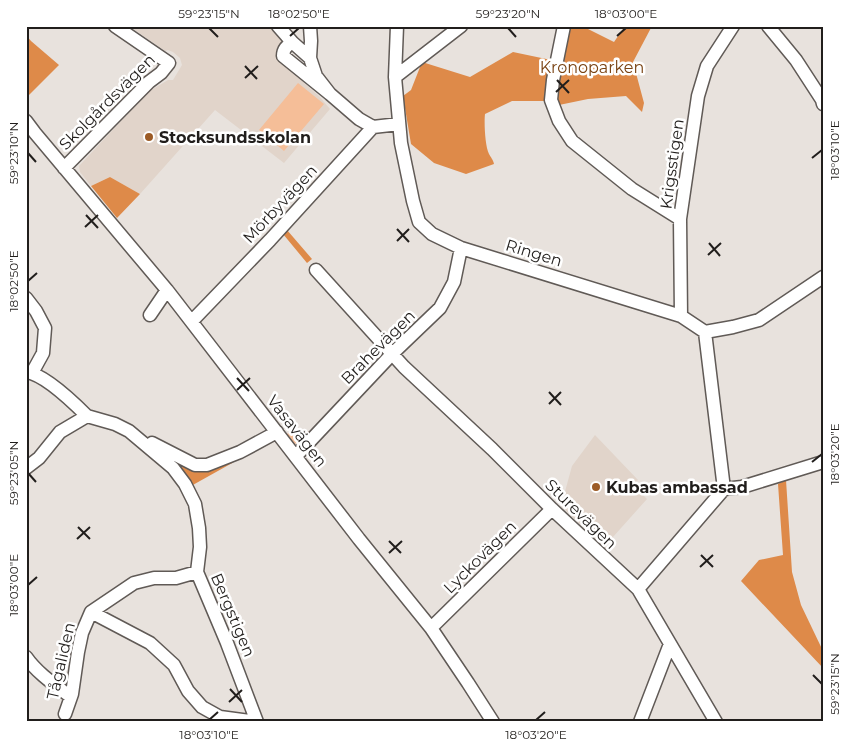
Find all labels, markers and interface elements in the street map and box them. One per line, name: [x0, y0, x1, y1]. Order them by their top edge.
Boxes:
text: 59°23'15"N: [178, 6, 240, 21]
text: 18°02'50"E: [268, 6, 330, 21]
text: 59°23'20"N: [476, 6, 540, 21]
text: 18°03'00"E: [595, 6, 657, 21]
street label: Skolgårdsvägen: [55, 50, 159, 154]
park label: Kronoparken: [540, 58, 644, 77]
street label: Krigsstigen: [656, 118, 688, 210]
text: 18°03'10"E: [827, 120, 842, 180]
text: 59°23'10"N: [6, 122, 21, 184]
place label: Stocksundsskolan: [159, 128, 311, 147]
marker: Stocksundsskolan: [143, 131, 155, 143]
street label: Mörbyvägen: [239, 161, 321, 247]
street label: Ringen: [503, 235, 565, 271]
text: 18°02'50"E: [6, 250, 21, 312]
street label: Brahevägen: [337, 306, 419, 388]
street label: Vasavägen: [263, 391, 331, 471]
text: 18°03'20"E: [827, 423, 842, 485]
text: 59°23'05"N: [6, 441, 21, 505]
street label: Sturevägen: [541, 475, 621, 553]
place label: Kubas ambassad: [606, 478, 748, 497]
marker: Kubas ambassad: [590, 481, 602, 493]
street label: Lyckovägen: [440, 517, 520, 597]
text: 18°03'00"E: [6, 554, 21, 616]
street label: Bergstigen: [207, 570, 259, 660]
street label: Tågaliden: [43, 621, 79, 701]
text: 59°23'15"N: [827, 653, 842, 715]
text: 18°03'10"E: [179, 727, 239, 742]
text: 18°03'20"E: [505, 727, 567, 742]

